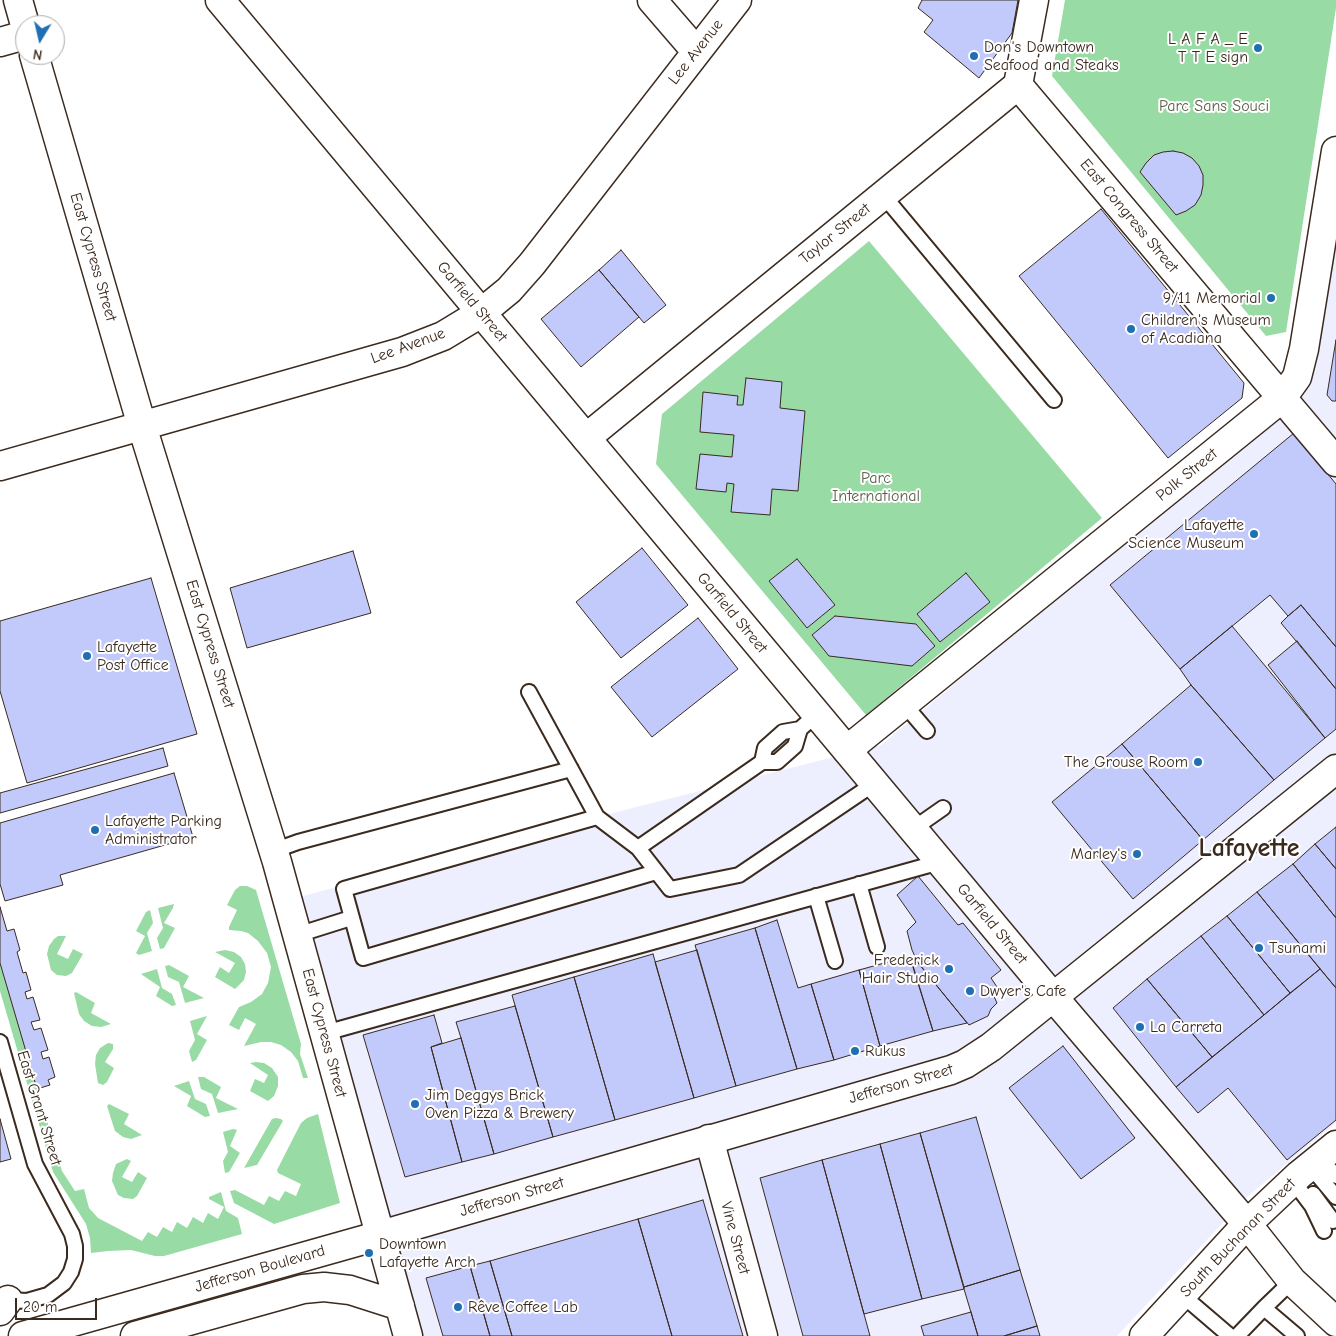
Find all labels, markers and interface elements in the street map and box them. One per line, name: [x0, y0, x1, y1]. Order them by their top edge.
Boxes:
north arrow: [15, 15, 65, 65]
street label: Lee Avenue: [664, 15, 728, 89]
place label: L A F A _ E T T E sign: [1168, 29, 1248, 67]
place label: Don's Downtown Seafood and Steaks: [984, 37, 1119, 75]
marker: L A F A _ E T T E sign: [1252, 42, 1264, 54]
text: N: [32, 45, 44, 63]
marker: Don's Downtown Seafood and Steaks: [968, 50, 980, 62]
park label: Parc Sans Souci: [1159, 96, 1269, 116]
street label: East Congress Street: [1076, 155, 1182, 277]
street label: East Cypress Street: [65, 191, 121, 323]
street label: Taylor Street: [796, 199, 874, 269]
street label: Garfield Street: [433, 258, 511, 346]
place label: 9/11 Memorial: [1163, 288, 1261, 308]
marker: 9/11 Memorial: [1265, 292, 1277, 304]
place label: Children's Museum of Acadiana: [1141, 310, 1271, 348]
marker: Children's Museum of Acadiana: [1125, 323, 1137, 335]
street label: Lee Avenue: [368, 324, 448, 368]
street label: Polk Street: [1152, 444, 1222, 506]
park label: Parc International: [832, 468, 920, 506]
place label: Lafayette Science Museum: [1128, 515, 1244, 553]
marker: Lafayette Science Museum: [1248, 528, 1260, 540]
street label: Garfield Street: [693, 569, 771, 657]
street label: East Cypress Street: [181, 578, 239, 710]
place label: Lafayette Post Office: [97, 637, 169, 675]
marker: Lafayette Post Office: [81, 650, 93, 662]
place label: The Grouse Room: [1064, 752, 1188, 772]
marker: The Grouse Room: [1192, 756, 1204, 768]
place label: Lafayette Parking Administrator: [105, 811, 222, 849]
marker: Lafayette Parking Administrator: [89, 824, 101, 836]
district label: Lafayette: [1198, 833, 1300, 865]
place label: Marley's: [1071, 844, 1127, 864]
marker: Marley's: [1131, 848, 1143, 860]
street label: Garfield Street: [953, 880, 1031, 968]
place label: Tsunami: [1269, 938, 1326, 958]
marker: Tsunami: [1253, 942, 1265, 954]
place label: Frederick Hair Studio: [862, 950, 939, 988]
marker: Frederick Hair Studio: [943, 963, 955, 975]
street label: East Cypress Street: [298, 966, 350, 1100]
place label: Dwyer's Cafe: [980, 981, 1066, 1001]
marker: Dwyer's Cafe: [964, 985, 976, 997]
place label: La Carreta: [1150, 1017, 1222, 1037]
marker: La Carreta: [1134, 1021, 1146, 1033]
place label: Rukus: [865, 1041, 905, 1061]
marker: Rukus: [849, 1045, 861, 1057]
street label: East Grant Street: [12, 1048, 66, 1168]
street label: Jefferson Street: [847, 1060, 955, 1108]
place label: Jim Deggys Brick Oven Pizza & Brewery: [425, 1085, 574, 1123]
marker: Jim Deggys Brick Oven Pizza & Brewery: [409, 1098, 421, 1110]
street label: Jefferson Street: [458, 1173, 566, 1221]
street label: South Buchanan Street: [1176, 1175, 1300, 1301]
street label: Vine Street: [716, 1200, 754, 1276]
place label: Downtown Lafayette Arch: [379, 1234, 476, 1272]
street label: Jefferson Boulevard: [193, 1241, 327, 1297]
marker: Downtown Lafayette Arch: [363, 1247, 375, 1259]
scale bar: [18, 1288, 100, 1320]
place label: Rêve Coffee Lab: [468, 1297, 578, 1317]
text: 20 m: [23, 1298, 57, 1316]
marker: Rêve Coffee Lab: [452, 1301, 464, 1313]

